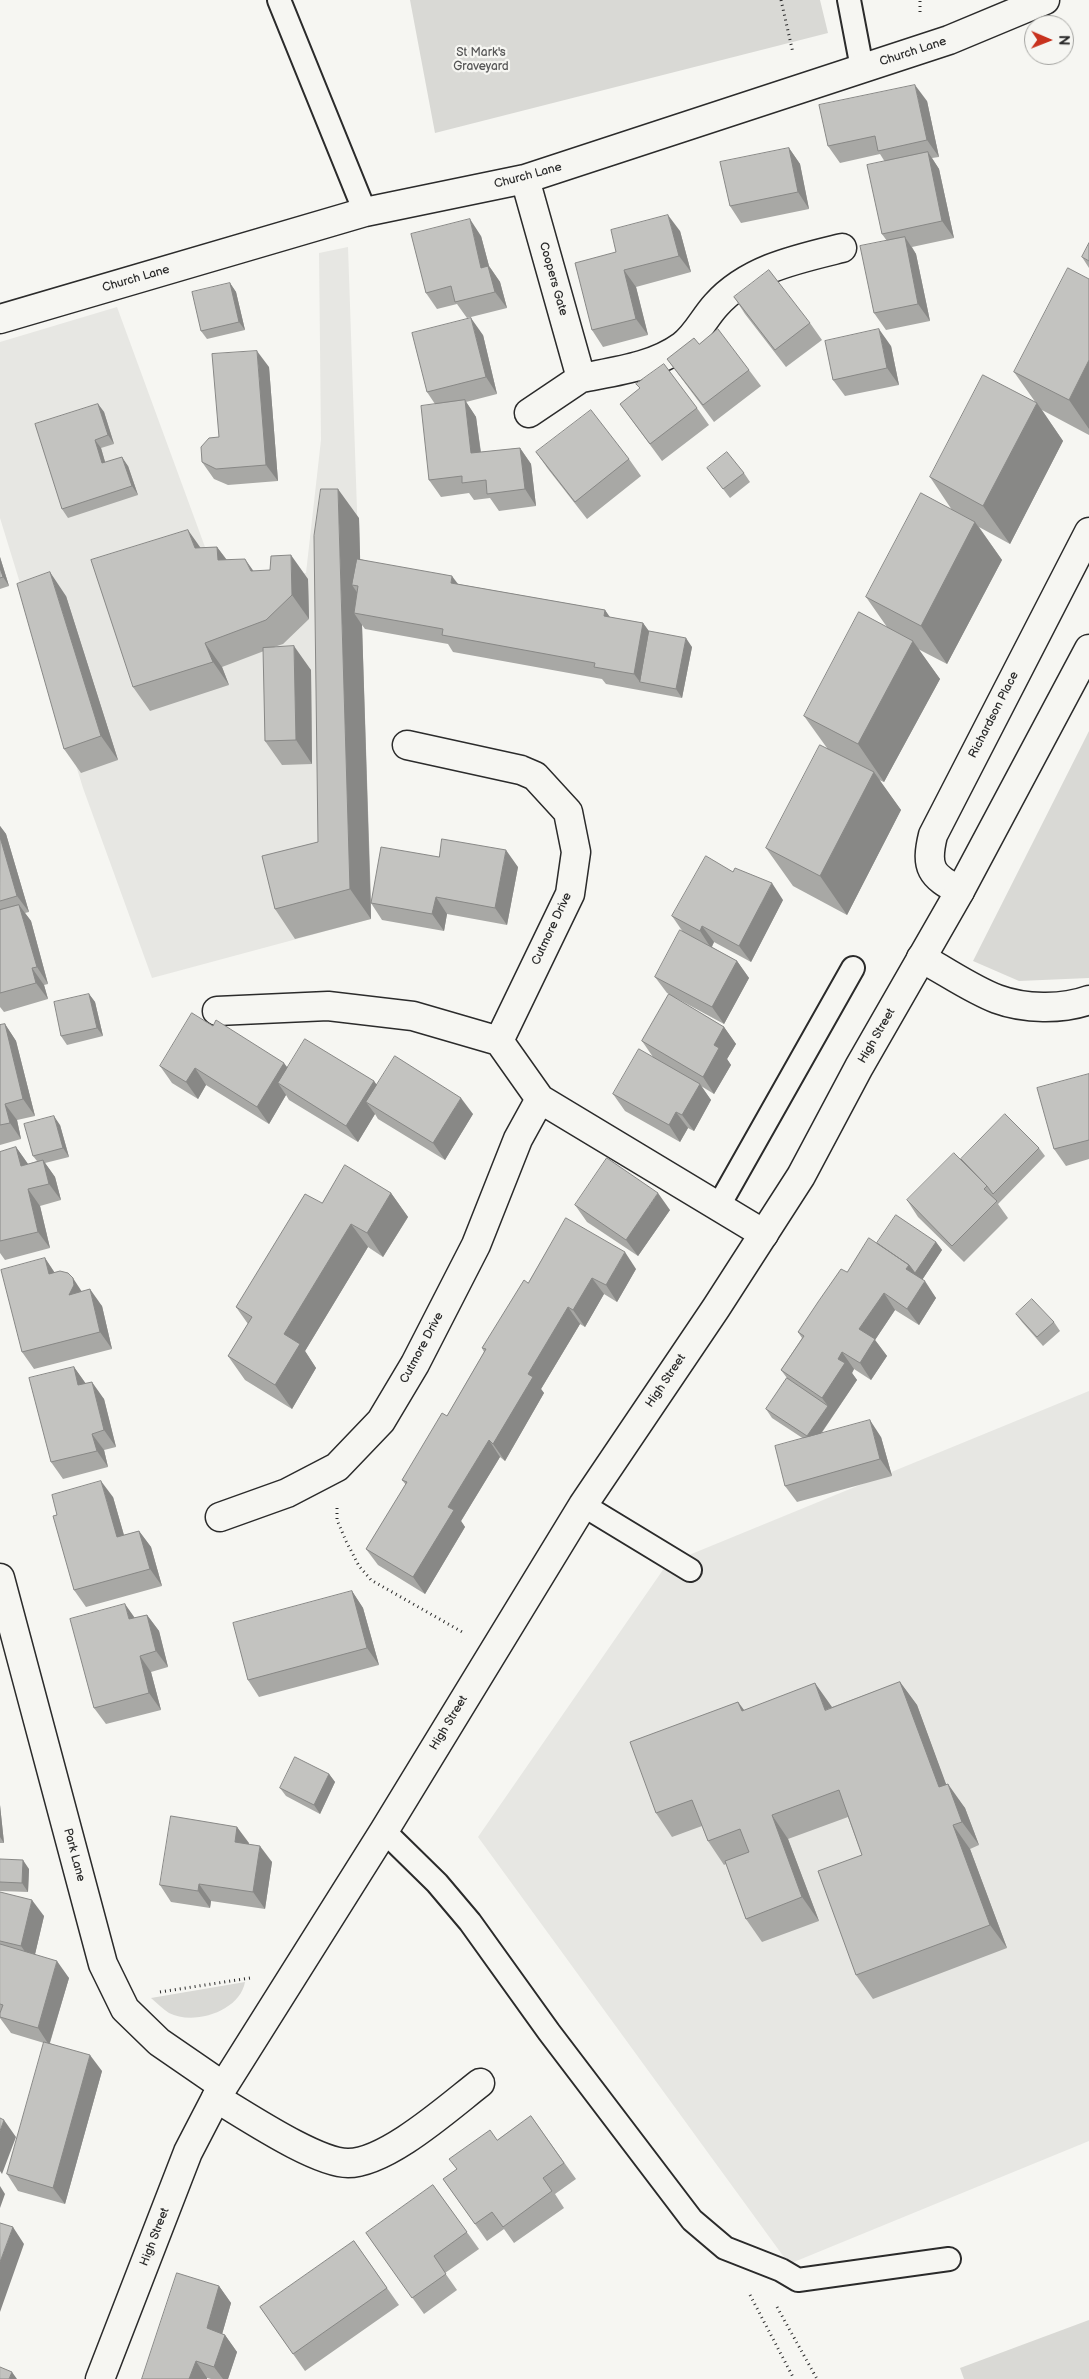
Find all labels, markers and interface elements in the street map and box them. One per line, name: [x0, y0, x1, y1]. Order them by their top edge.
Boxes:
north arrow: [1024, 15, 1074, 65]
street label: Church Lane: [878, 34, 948, 70]
text: N: [1055, 35, 1072, 46]
park label: St Mark's Graveyard: [453, 46, 509, 74]
street label: Church Lane: [493, 160, 563, 192]
street label: Coopers Gate: [536, 240, 570, 318]
street label: Church Lane: [101, 263, 171, 295]
street label: Richardson Place: [966, 669, 1022, 761]
street label: Cutmore Drive: [529, 890, 575, 968]
street label: High Street: [855, 1006, 899, 1066]
street label: Cutmore Drive: [397, 1310, 447, 1386]
street label: High Street: [643, 1352, 689, 1410]
street label: High Street: [427, 1693, 471, 1753]
street label: Park Lane: [60, 1827, 88, 1883]
street label: High Street: [137, 2206, 173, 2268]

